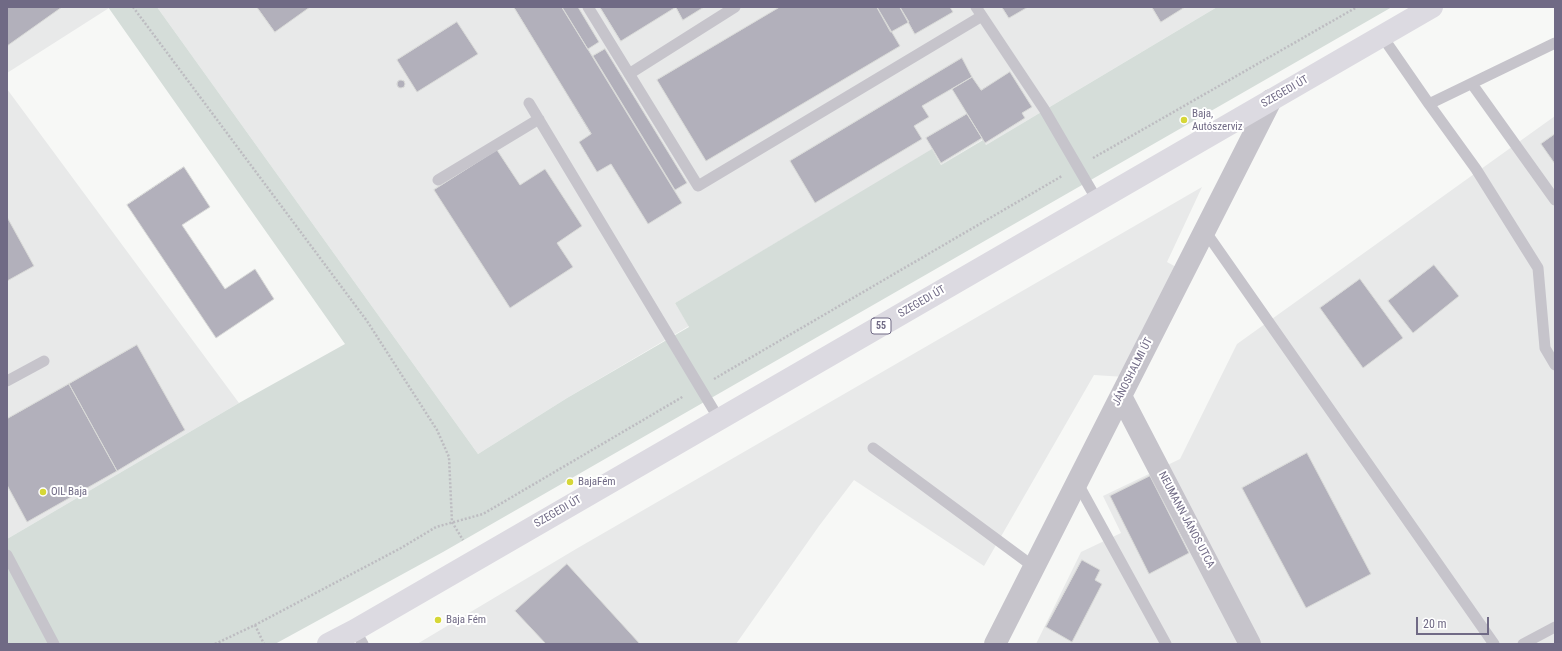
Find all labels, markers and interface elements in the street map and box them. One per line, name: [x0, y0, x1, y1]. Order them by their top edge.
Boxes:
street label: SZEGEDI ÚT: [1259, 73, 1311, 111]
place label: Baja, Autószerviz: [1192, 107, 1243, 133]
marker: Baja, Autószerviz: [1179, 115, 1189, 125]
street label: SZEGEDI ÚT: [896, 283, 948, 321]
road number: 55: [871, 318, 891, 334]
street label: JÁNOSHALMI ÚT: [1110, 336, 1156, 408]
street label: NEUMANN JÁNOS UTCA: [1155, 470, 1217, 570]
place label: BajaFém: [578, 475, 616, 489]
marker: BajaFém: [565, 477, 575, 487]
place label: OIL Baja: [51, 485, 87, 499]
marker: OIL Baja: [38, 487, 48, 497]
street label: SZEGEDI ÚT: [532, 493, 584, 531]
scale bar: [1418, 609, 1491, 635]
place label: Baja Fém: [446, 613, 486, 627]
marker: Baja Fém: [433, 615, 443, 625]
text: 20 m: [1423, 617, 1447, 631]

